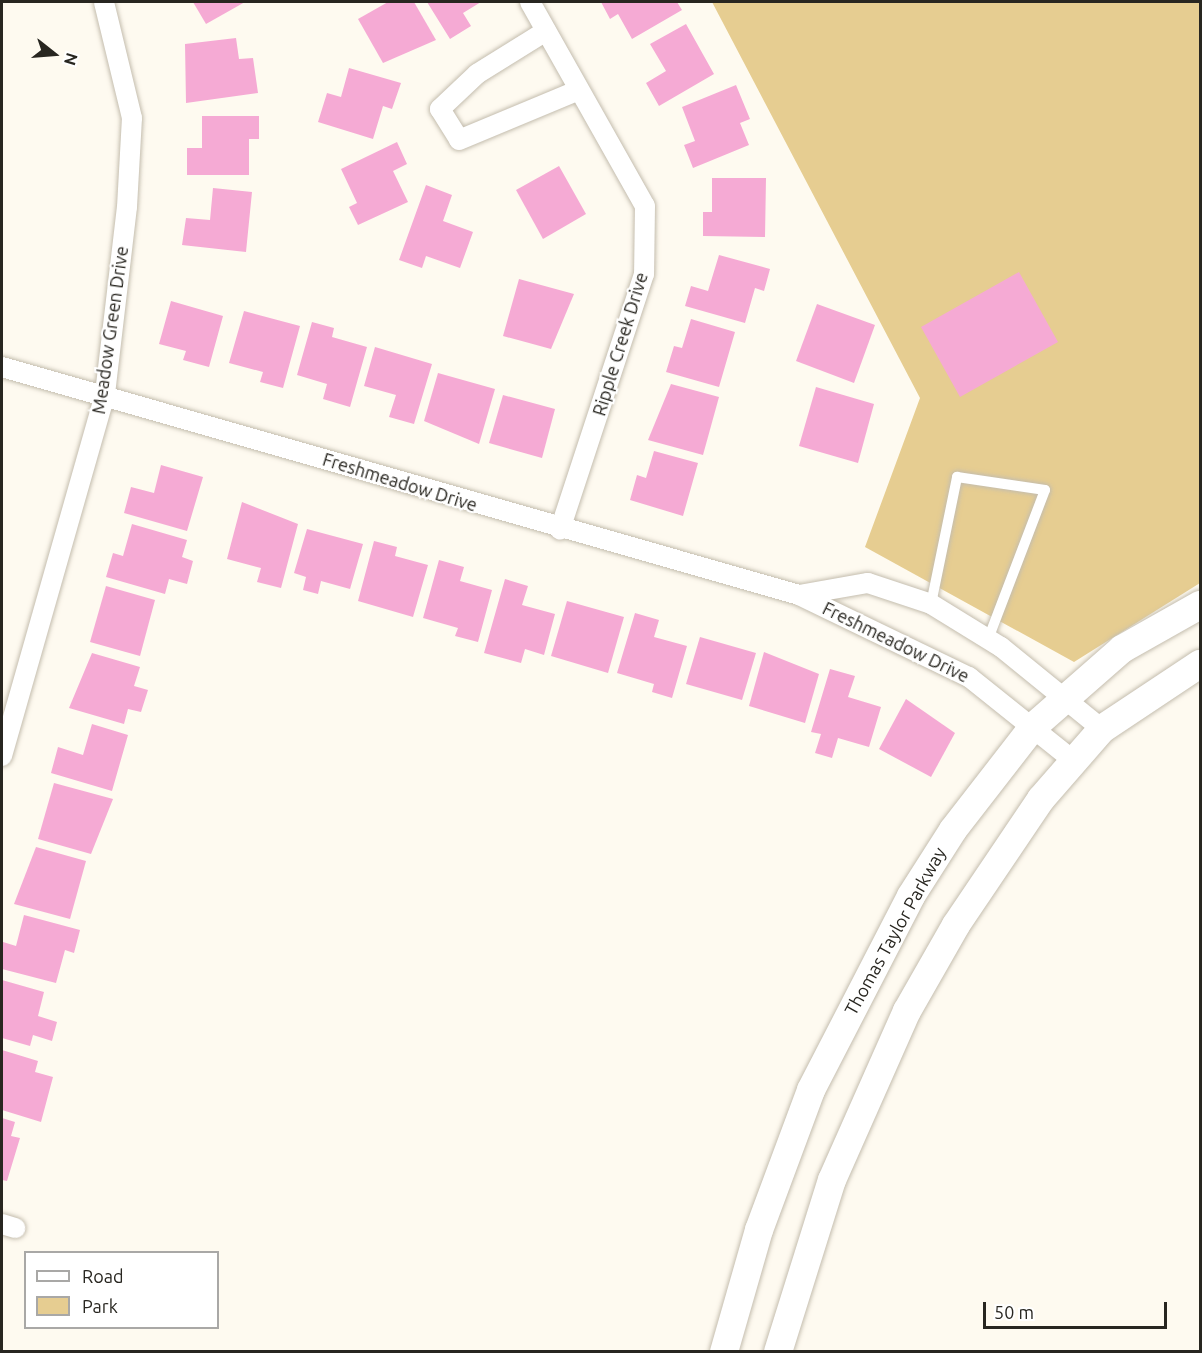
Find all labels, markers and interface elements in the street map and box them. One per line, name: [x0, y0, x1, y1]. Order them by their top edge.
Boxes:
north arrow: [24, 24, 84, 84]
text: N: [61, 51, 82, 68]
street label: Meadow Green Drive: [88, 245, 132, 415]
street label: Ripple Creek Drive: [588, 270, 652, 418]
street label: Freshmeadow Drive: [320, 448, 480, 516]
street label: Freshmeadow Drive: [819, 597, 973, 687]
street label: Thomas Taylor Parkway: [840, 843, 950, 1019]
legend: [24, 1251, 219, 1329]
text: Road: [82, 1266, 124, 1286]
scale bar: [986, 1290, 1170, 1328]
text: Park: [82, 1296, 118, 1316]
text: 50 m: [994, 1302, 1034, 1322]

